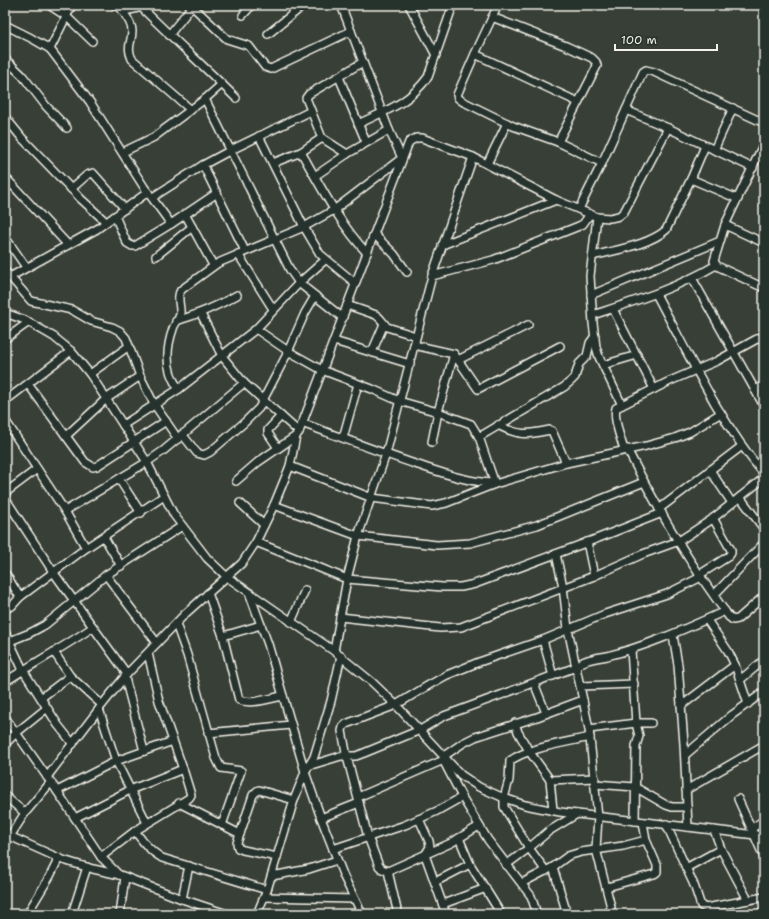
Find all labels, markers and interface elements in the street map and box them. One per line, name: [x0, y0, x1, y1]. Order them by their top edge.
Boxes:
scale bar: [615, 26, 717, 52]
text: 100 m: [621, 32, 657, 48]

